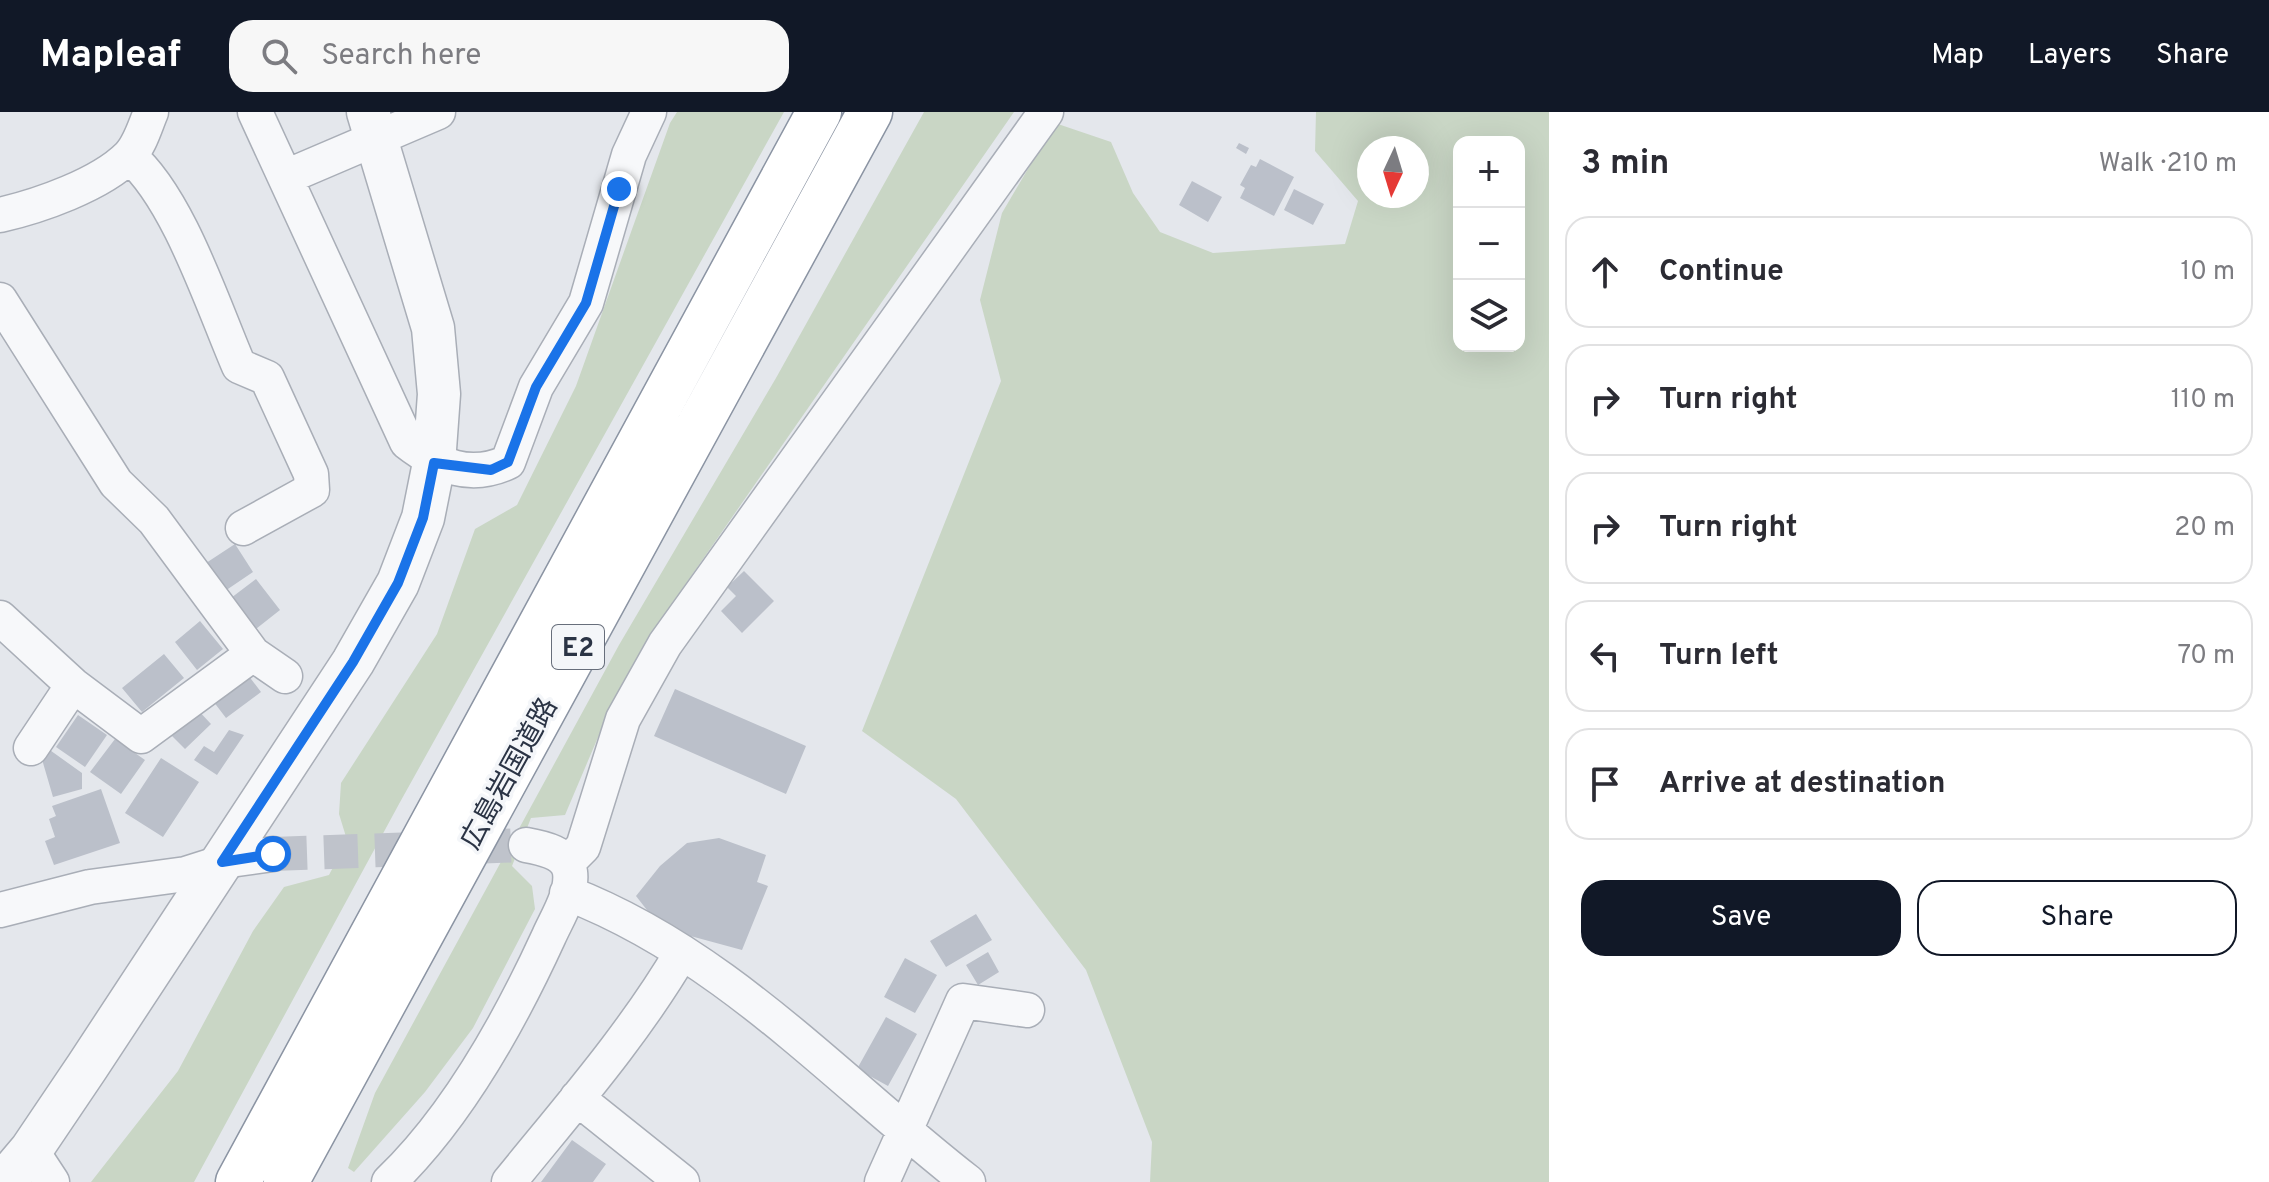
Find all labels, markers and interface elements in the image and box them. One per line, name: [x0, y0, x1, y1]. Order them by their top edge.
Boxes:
search box: [229, 20, 789, 92]
text: Mapleaf: [40, 32, 181, 81]
icon: search: [257, 34, 301, 78]
text: Search here: [321, 38, 481, 75]
text: Map: [1931, 38, 1984, 74]
text: Layers: [2028, 38, 2112, 74]
text: Share: [2156, 38, 2229, 74]
north arrow: [1357, 136, 1429, 208]
map controls: [1453, 136, 1525, 352]
button: +: [1453, 136, 1525, 208]
text: 3 min: [1581, 143, 1669, 186]
text: Walk · 210 m: [2099, 148, 2237, 181]
route end: [601, 171, 637, 207]
button: −: [1453, 208, 1525, 280]
icon: ahead: [1583, 250, 1627, 294]
text: Continue: [1659, 254, 1784, 291]
text: 10 m: [2180, 256, 2235, 289]
button: layers: [1453, 280, 1525, 352]
icon: right: [1583, 378, 1627, 422]
text: Turn right: [1659, 382, 1797, 419]
text: 110 m: [2171, 384, 2235, 417]
icon: right: [1583, 506, 1627, 550]
text: Turn right: [1659, 510, 1797, 547]
text: 20 m: [2174, 512, 2235, 545]
road number: E2: [552, 625, 604, 669]
icon: left: [1583, 634, 1627, 678]
text: Turn left: [1659, 638, 1779, 675]
text: 70 m: [2177, 640, 2235, 673]
street label: 広島岩国道路: [454, 692, 567, 857]
icon: arrive: [1583, 762, 1627, 806]
text: Arrive at destination: [1659, 766, 1945, 803]
route start: [255, 836, 291, 872]
button: Save: [1581, 880, 1901, 956]
button: Share: [1917, 880, 2237, 956]

